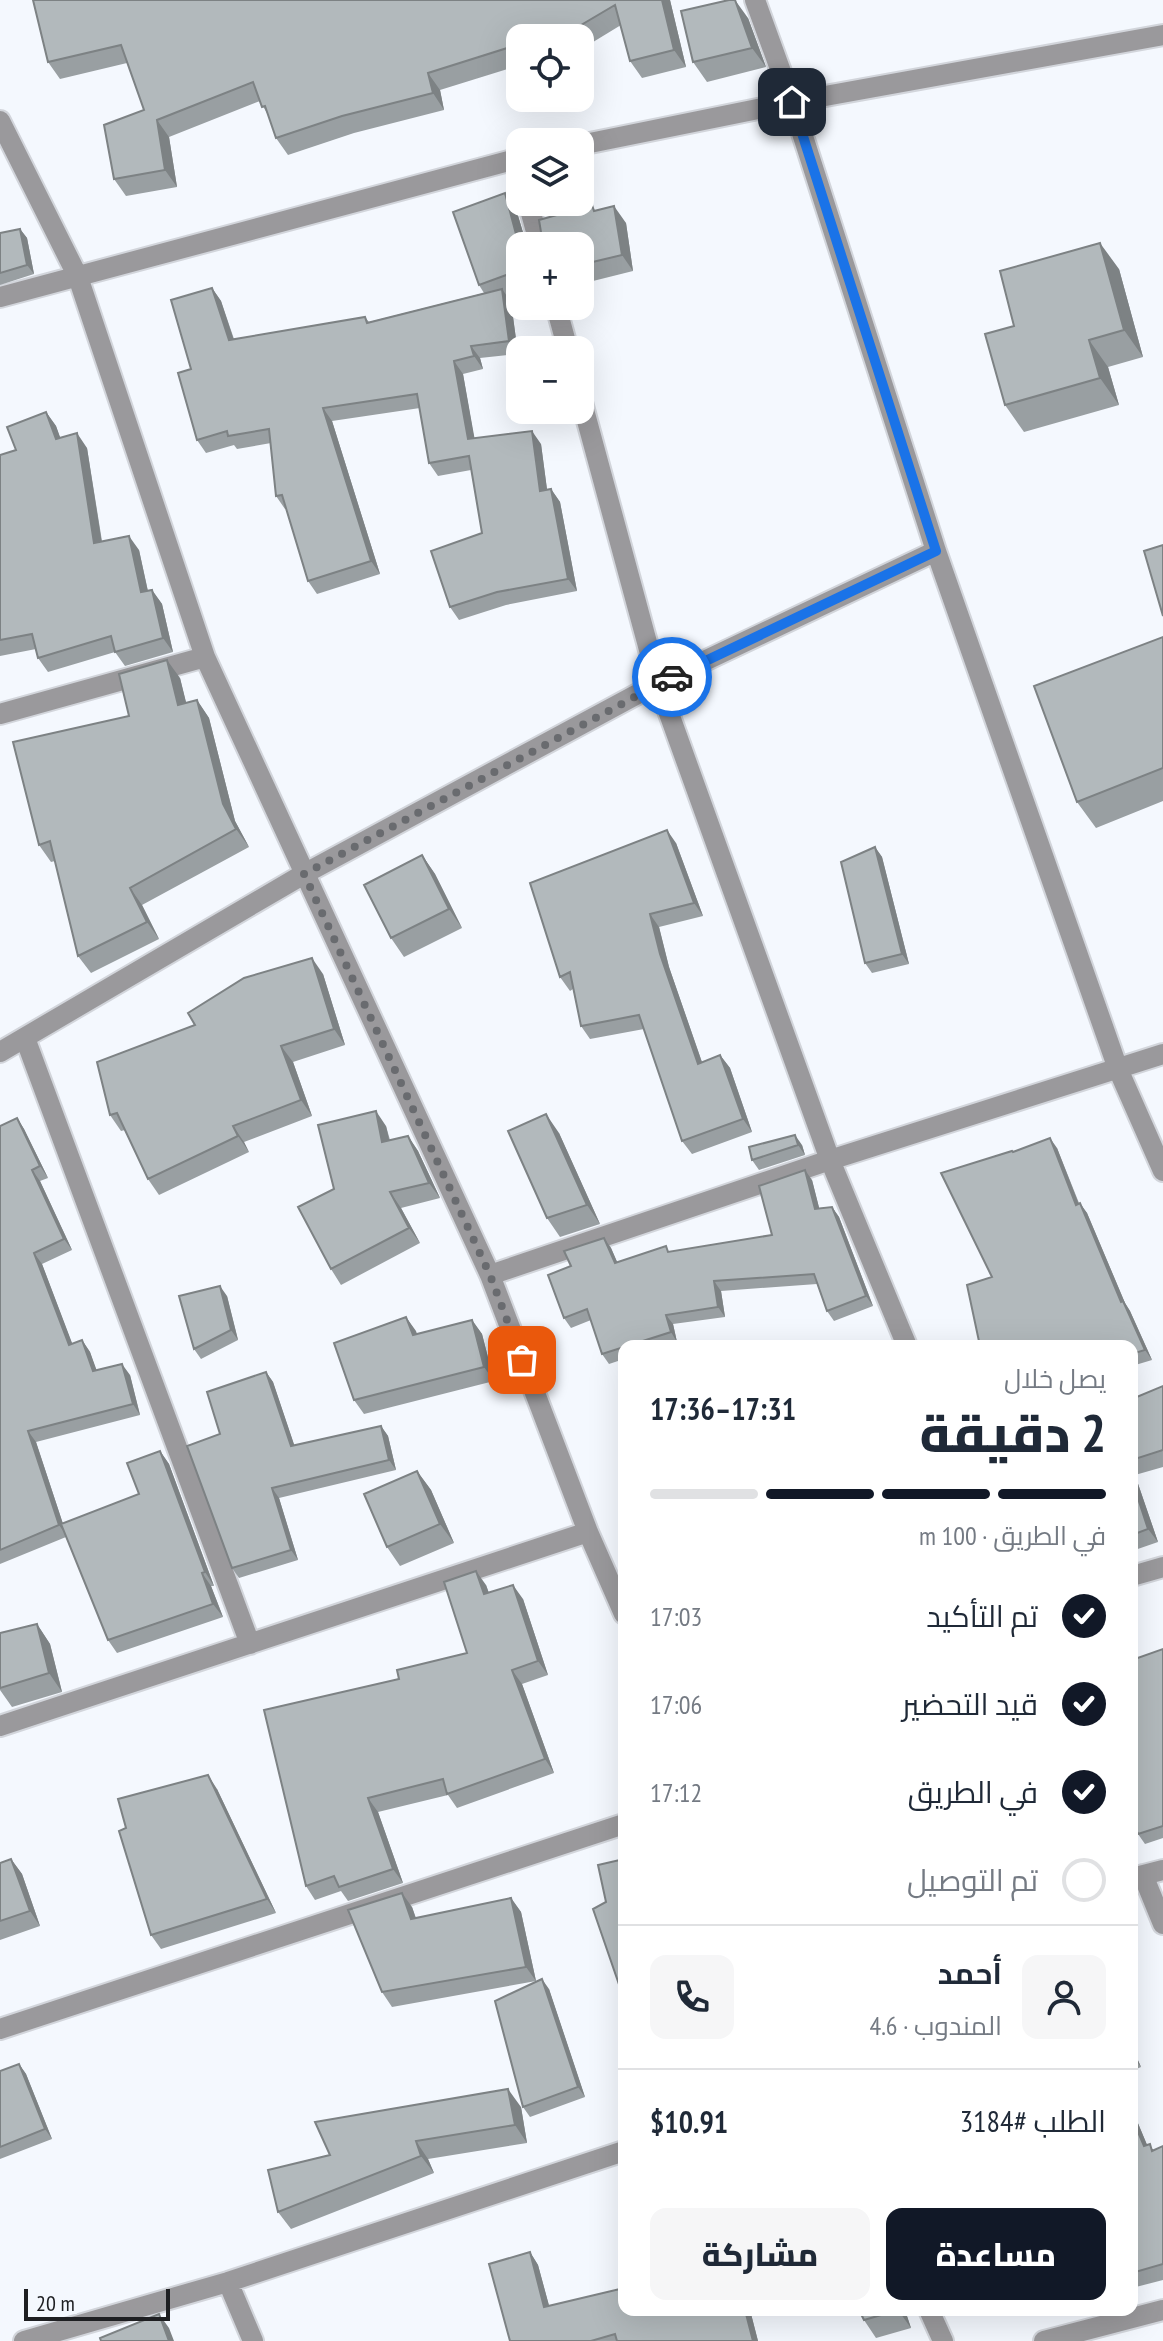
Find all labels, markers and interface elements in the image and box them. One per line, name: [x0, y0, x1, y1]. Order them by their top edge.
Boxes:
map controls: [506, 24, 594, 424]
button: locate: [506, 24, 594, 112]
pin: [758, 68, 826, 136]
icon: home: [770, 80, 814, 124]
button: layers: [506, 128, 594, 216]
button: +: [506, 232, 594, 320]
button: −: [506, 336, 594, 424]
courier: [632, 637, 712, 717]
icon: car: [650, 655, 694, 699]
pin: [488, 1326, 556, 1394]
icon: bag: [500, 1338, 544, 1382]
text: يصل خلال: [1004, 1362, 1106, 1395]
text: 17:31–17:36: [650, 1389, 796, 1428]
text: 2 دقيقة: [919, 1399, 1106, 1466]
text: في الطريق · 100 m: [919, 1519, 1106, 1552]
icon: check: [1062, 1594, 1106, 1638]
text: تم التأكيد: [926, 1596, 1038, 1635]
text: 17:03: [650, 1600, 702, 1633]
icon: check: [1062, 1682, 1106, 1726]
text: قيد التحضير: [902, 1684, 1038, 1723]
text: 17:06: [650, 1688, 702, 1721]
icon: check: [1062, 1770, 1106, 1814]
text: في الطريق: [908, 1772, 1038, 1811]
text: 17:12: [650, 1776, 702, 1809]
text: تم التوصيل: [907, 1860, 1038, 1899]
text: أحمد: [938, 1953, 1002, 1992]
button: phone: [650, 1955, 734, 2039]
button: person: [1022, 1955, 1106, 2039]
text: المندوب · 4.6: [869, 2009, 1002, 2042]
text: الطلب #3184: [960, 2101, 1106, 2140]
text: $10.91: [650, 2102, 728, 2141]
button: مشاركة: [650, 2208, 870, 2300]
button: مساعدة: [886, 2208, 1106, 2300]
scale bar: [24, 2285, 170, 2321]
text: 20 m: [36, 2289, 75, 2317]

